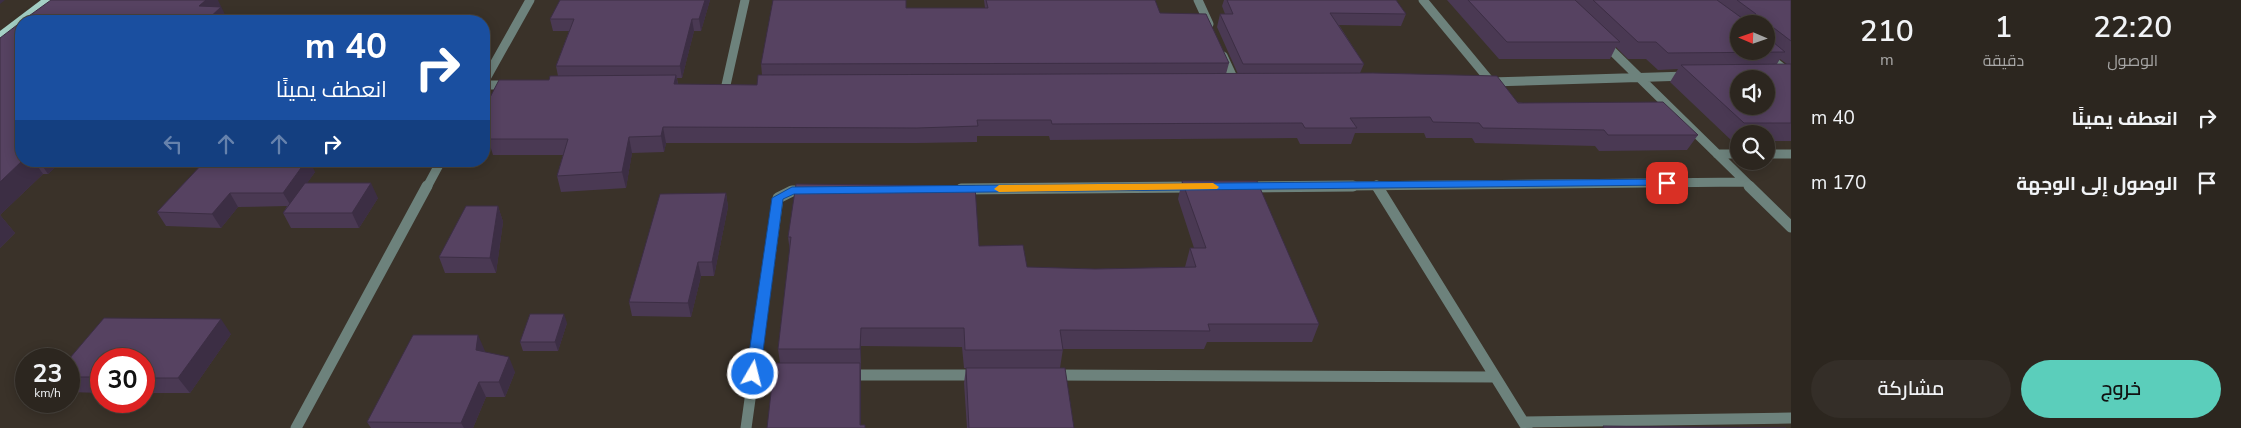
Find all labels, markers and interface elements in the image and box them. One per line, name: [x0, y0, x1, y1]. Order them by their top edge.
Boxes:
text: 1: [1994, 7, 2012, 48]
text: 22:20: [2093, 7, 2172, 48]
text: 210: [1860, 11, 1914, 52]
north arrow: [1730, 15, 1775, 60]
map controls: [1730, 15, 1775, 170]
text: 40 m: [305, 23, 387, 70]
icon: right: [405, 35, 470, 100]
text: m: [1880, 49, 1894, 71]
text: دقيقة: [1983, 50, 2024, 72]
text: الوصول: [2107, 50, 2158, 72]
button: sound: [1730, 70, 1775, 115]
text: انعطف يمينًا: [276, 75, 387, 105]
icon: right: [2193, 104, 2221, 132]
text: 40 m: [1811, 105, 1855, 131]
text: انعطف يمينًا: [2072, 106, 2178, 132]
button: search: [1730, 125, 1775, 170]
icon: left: [159, 130, 187, 158]
icon: ahead: [212, 130, 240, 158]
icon: ahead: [265, 130, 293, 158]
icon: right: [318, 130, 346, 158]
pin: [1646, 162, 1688, 204]
icon: arrive: [1653, 169, 1681, 197]
icon: arrive: [2193, 169, 2221, 197]
text: 170 m: [1811, 170, 1866, 196]
text: الوصول إلى الوجهة: [2016, 171, 2178, 197]
position arrow: [726, 347, 778, 399]
speed limit sign: 30: [90, 348, 155, 413]
text: 23: [32, 357, 63, 391]
button: مشاركة: [1811, 360, 2011, 418]
button: خروج: [2021, 360, 2221, 418]
text: km/h: [34, 385, 61, 401]

